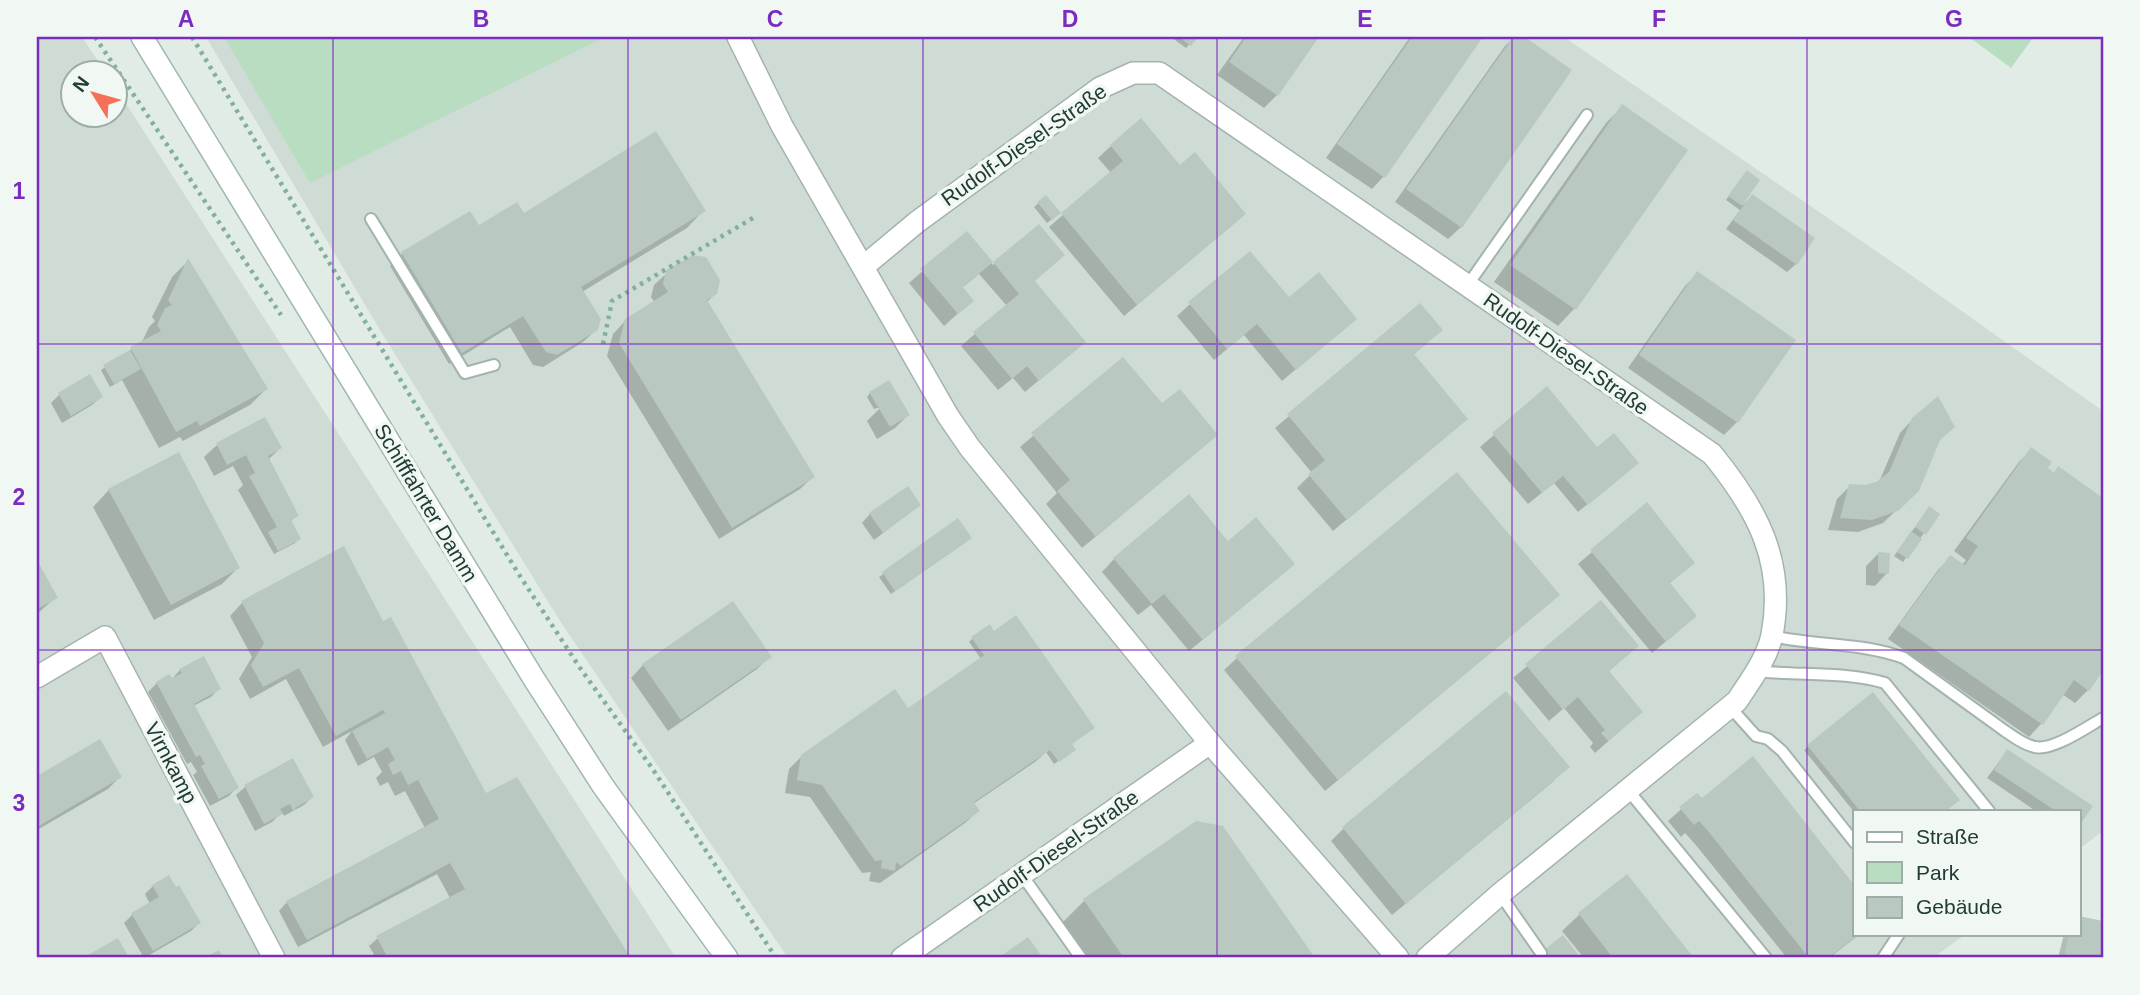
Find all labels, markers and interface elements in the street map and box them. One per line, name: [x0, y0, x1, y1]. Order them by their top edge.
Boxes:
text: A: [178, 6, 194, 32]
text: B: [473, 6, 489, 32]
text: C: [767, 6, 783, 32]
text: D: [1062, 6, 1078, 32]
text: E: [1357, 6, 1373, 32]
text: F: [1652, 6, 1666, 32]
text: G: [1945, 6, 1963, 32]
north arrow: [60, 60, 130, 130]
text: N: [68, 72, 93, 96]
street label: Rudolf-Diesel-Straße: [937, 79, 1111, 210]
text: 1: [13, 178, 26, 204]
street label: Rudolf-Diesel-Straße: [1479, 288, 1653, 419]
street label: Schifffahrter Damm: [370, 420, 483, 586]
text: 2: [13, 484, 25, 510]
street label: Virnkamp: [141, 718, 202, 807]
street label: Rudolf-Diesel-Straße: [969, 785, 1143, 916]
text: 3: [13, 790, 25, 816]
legend: [1853, 810, 2080, 936]
text: Straße: [1916, 825, 1979, 848]
text: Park: [1916, 861, 1960, 884]
text: Gebäude: [1916, 895, 2002, 918]

